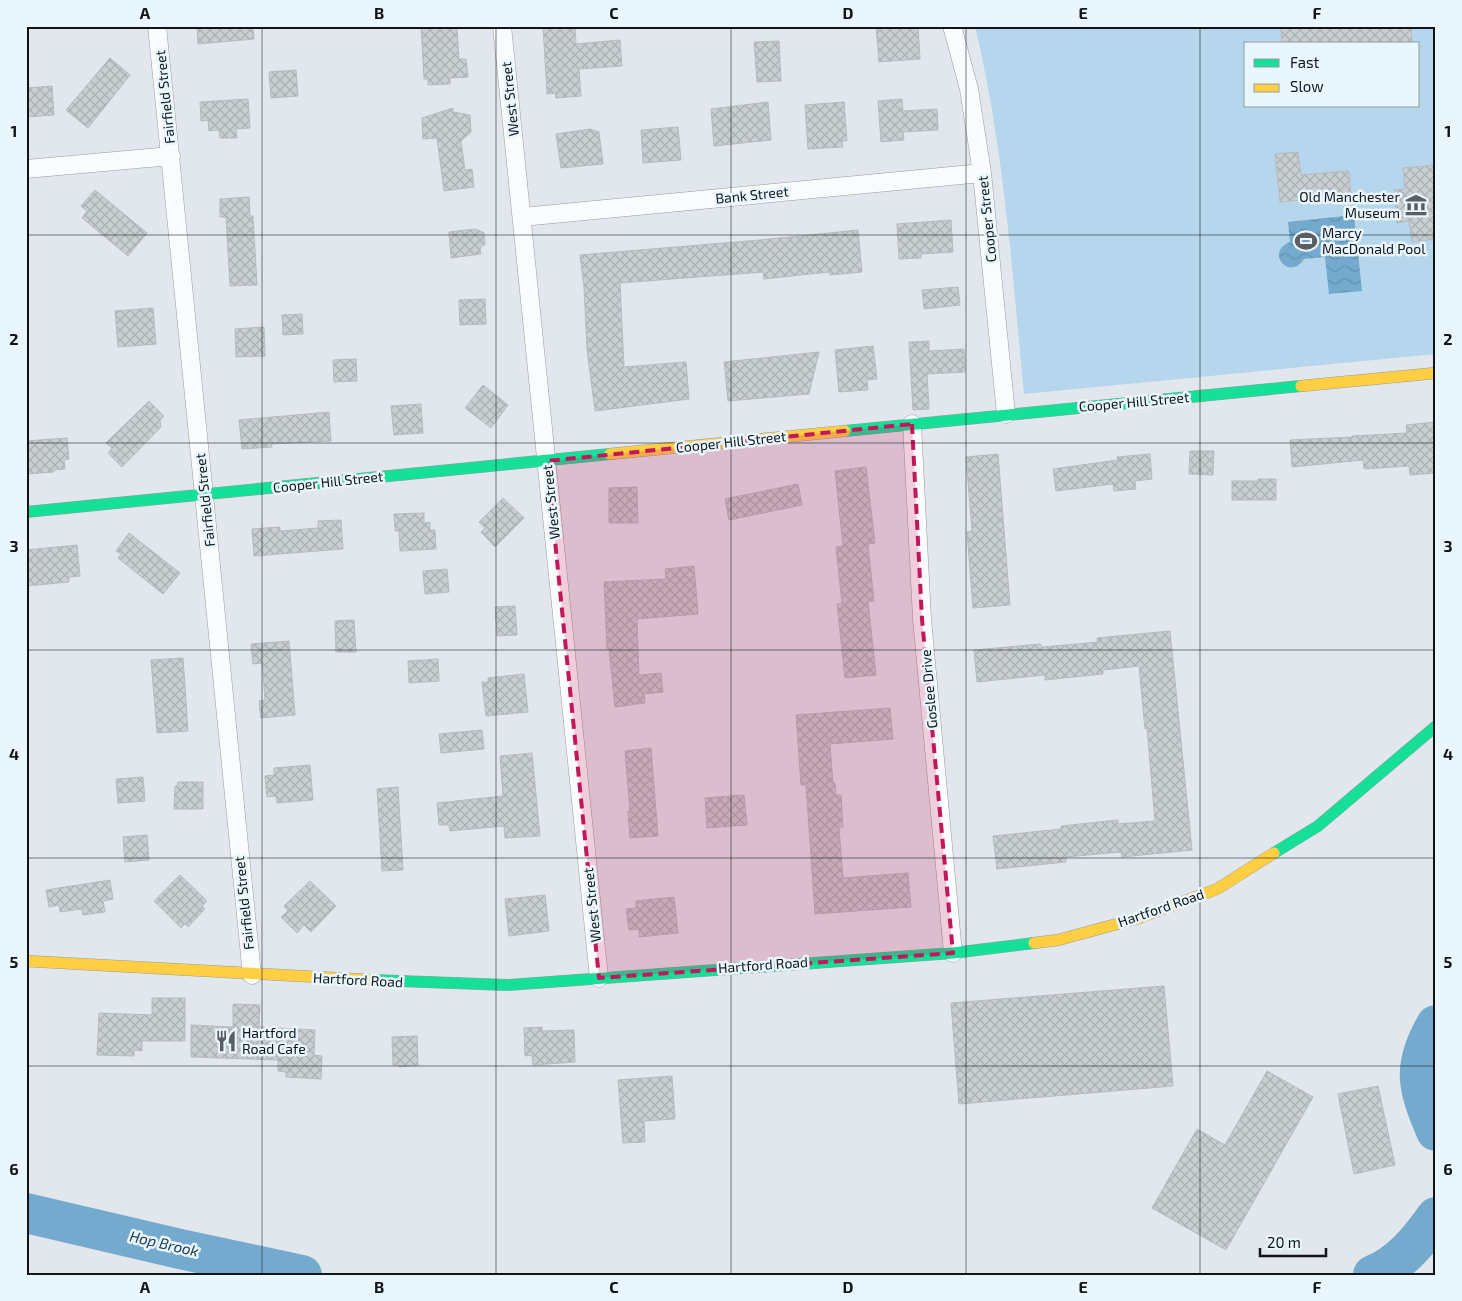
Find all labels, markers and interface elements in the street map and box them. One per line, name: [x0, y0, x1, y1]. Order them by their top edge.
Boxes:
text: A: [140, 3, 151, 22]
text: B: [374, 3, 384, 22]
text: C: [609, 3, 619, 22]
text: D: [843, 3, 854, 22]
text: E: [1078, 3, 1088, 22]
text: F: [1313, 3, 1322, 22]
legend: [1244, 42, 1420, 108]
street label: Fairfield Street: [151, 49, 178, 145]
text: Fast: [1290, 53, 1320, 71]
street label: West Street: [497, 61, 522, 137]
text: Slow: [1290, 77, 1324, 95]
text: 1: [11, 121, 17, 140]
text: 1: [1445, 121, 1451, 140]
street label: Cooper Street: [974, 175, 999, 263]
street label: Bank Street: [715, 182, 789, 207]
place label: Old Manchester Museum: [1299, 188, 1400, 221]
museum icon: Old Manchester Museum: [1403, 192, 1429, 218]
place label: Marcy MacDonald Pool: [1322, 224, 1426, 257]
sports icon: Marcy MacDonald Pool: [1293, 228, 1319, 254]
text: 2: [9, 329, 19, 348]
text: 2: [1443, 329, 1453, 348]
street label: Cooper Hill Street: [1078, 388, 1190, 415]
street label: Cooper Hill Street: [675, 427, 787, 456]
street label: Fairfield Street: [191, 452, 218, 548]
street label: West Street: [538, 464, 563, 540]
street label: Cooper Hill Street: [272, 467, 384, 496]
text: 3: [9, 536, 19, 555]
text: 3: [1443, 536, 1453, 555]
street label: Goslee Drive: [917, 649, 940, 729]
text: 4: [9, 744, 19, 763]
text: 4: [1443, 744, 1453, 763]
street label: Fairfield Street: [230, 855, 257, 951]
street label: West Street: [579, 867, 604, 943]
street label: Hartford Road: [1116, 885, 1206, 930]
text: 5: [10, 952, 19, 971]
text: 5: [1444, 952, 1453, 971]
street label: Hartford Road: [717, 953, 808, 976]
street label: Hartford Road: [313, 969, 403, 990]
place label: Hartford Road Cafe: [242, 1024, 306, 1057]
restaurant icon: Hartford Road Cafe: [213, 1028, 239, 1054]
text: 6: [9, 1159, 19, 1178]
text: 6: [1443, 1159, 1453, 1178]
water label: Hop Brook: [128, 1226, 201, 1260]
scale bar: [1260, 1226, 1326, 1258]
text: 20 m: [1267, 1233, 1301, 1251]
text: A: [140, 1277, 151, 1296]
text: B: [374, 1277, 384, 1296]
text: C: [609, 1277, 619, 1296]
text: D: [843, 1277, 854, 1296]
text: E: [1078, 1277, 1088, 1296]
text: F: [1313, 1277, 1322, 1296]

